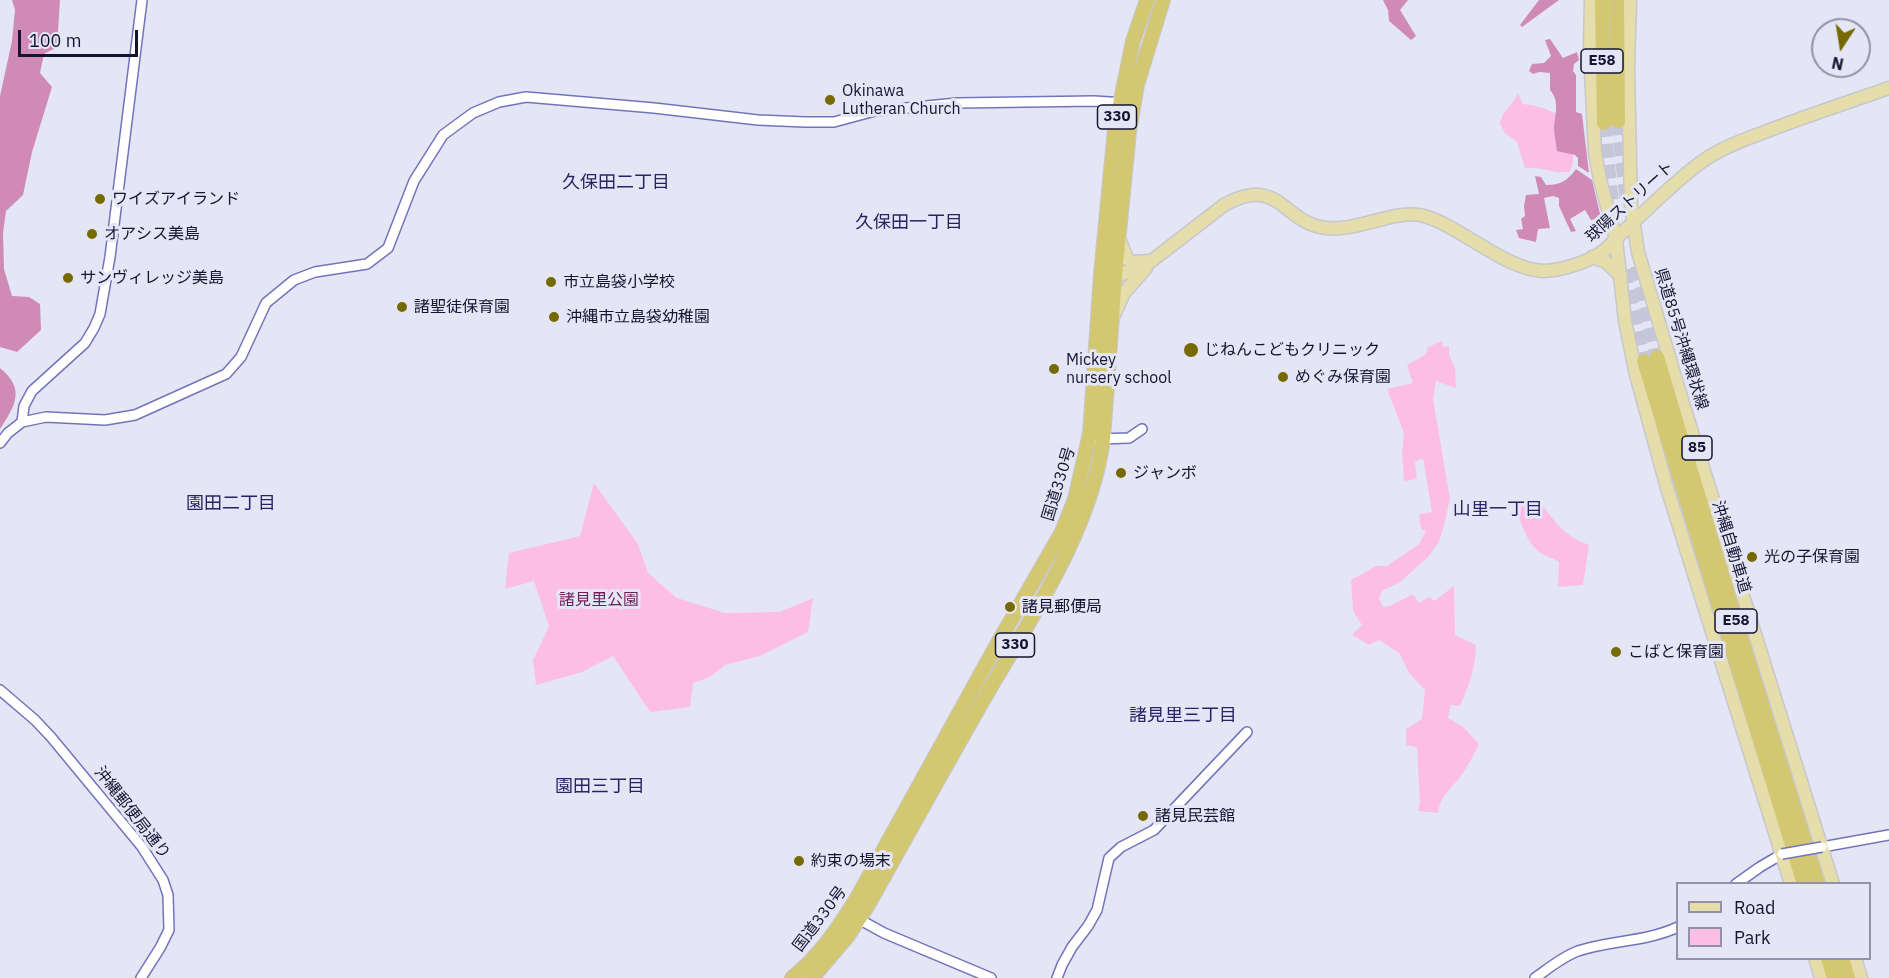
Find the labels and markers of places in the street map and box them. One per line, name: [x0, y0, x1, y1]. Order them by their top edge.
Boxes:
place label: Okinawa Lutheran Church: [842, 81, 961, 119]
marker: Okinawa Lutheran Church: [823, 93, 837, 107]
place label: ワイズアイランド: [112, 189, 240, 209]
marker: ワイズアイランド: [93, 192, 107, 206]
place label: オアシス美島: [104, 224, 200, 244]
marker: オアシス美島: [85, 227, 99, 241]
place label: サンヴィレッジ美島: [80, 268, 224, 288]
marker: サンヴィレッジ美島: [61, 271, 75, 285]
place label: 市立島袋小学校: [563, 272, 675, 292]
marker: 市立島袋小学校: [544, 275, 558, 289]
place label: 諸聖徒保育園: [414, 297, 510, 317]
marker: 諸聖徒保育園: [395, 300, 409, 314]
place label: 沖縄市立島袋幼稚園: [566, 307, 710, 327]
marker: 沖縄市立島袋幼稚園: [547, 310, 561, 324]
place label: じねんこどもクリニック: [1204, 340, 1380, 360]
marker: じねんこどもクリニック: [1182, 341, 1200, 359]
place label: Mickey nursery school: [1066, 350, 1172, 388]
marker: Mickey nursery school: [1047, 362, 1061, 376]
place label: めぐみ保育園: [1295, 367, 1391, 387]
marker: めぐみ保育園: [1276, 370, 1290, 384]
place label: ジャンボ: [1133, 463, 1197, 483]
marker: ジャンボ: [1114, 466, 1128, 480]
place label: 光の子保育園: [1764, 547, 1860, 567]
marker: 光の子保育園: [1745, 550, 1759, 564]
place label: 諸見郵便局: [1022, 597, 1102, 617]
marker: 諸見郵便局: [1003, 600, 1017, 614]
place label: こばと保育園: [1628, 642, 1724, 662]
marker: こばと保育園: [1609, 645, 1623, 659]
place label: 諸見民芸館: [1155, 806, 1235, 826]
marker: 諸見民芸館: [1136, 809, 1150, 823]
place label: 約束の場末: [811, 851, 891, 871]
marker: 約束の場末: [792, 854, 806, 868]

